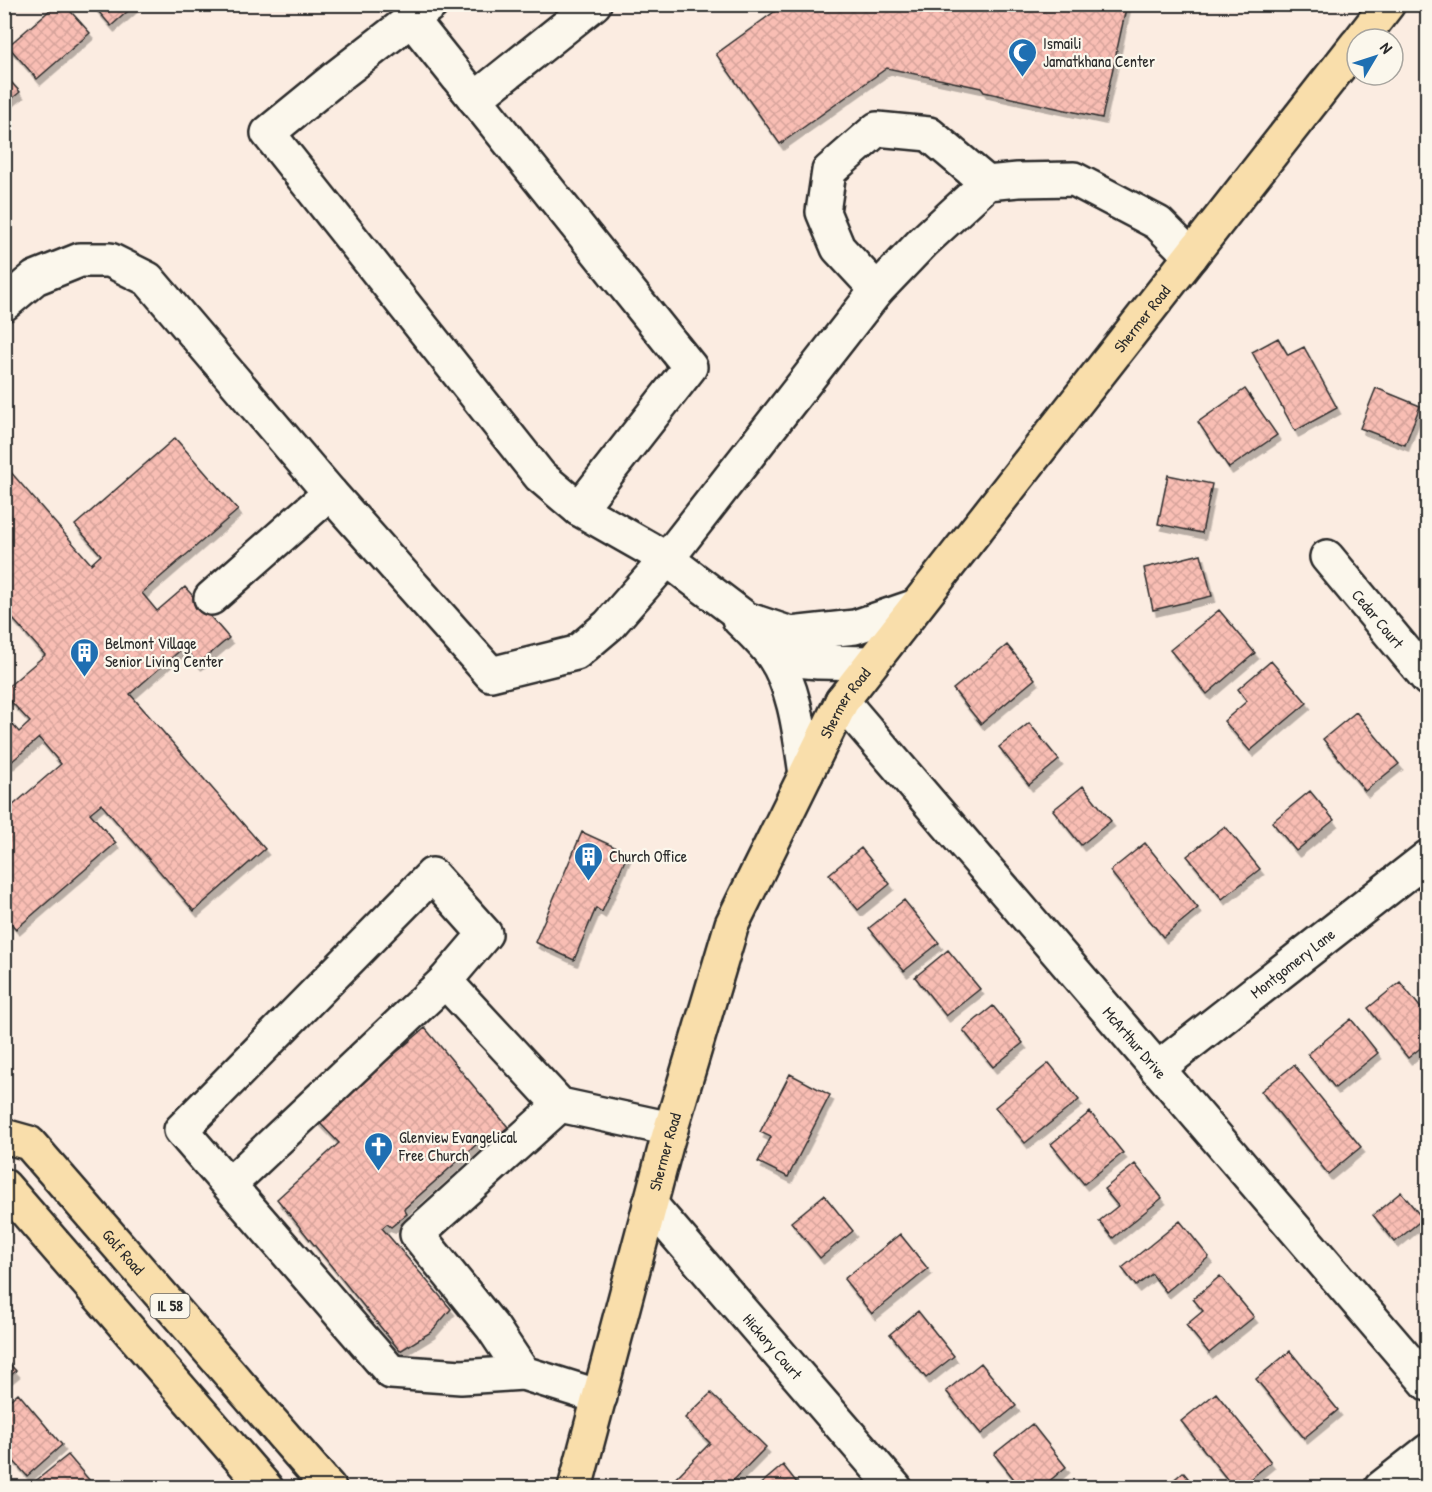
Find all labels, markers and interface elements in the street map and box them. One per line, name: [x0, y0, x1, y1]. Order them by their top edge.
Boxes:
north arrow: [1345, 27, 1405, 87]
place label: Ismaili Jamatkhana Center: [1043, 32, 1155, 72]
mosque icon: Ismaili Jamatkhana Center: [1006, 36, 1038, 78]
text: N: [1375, 37, 1398, 58]
street label: Shermer Road: [1108, 280, 1175, 357]
street label: Cedar Court: [1347, 584, 1409, 653]
place label: Belmont Village Senior Living Center: [105, 632, 224, 672]
building icon: Belmont Village Senior Living Center: [68, 636, 100, 678]
street label: Shermer Road: [814, 663, 875, 742]
building icon: Church Office: [572, 840, 604, 882]
place label: Church Office: [609, 845, 688, 867]
street label: Montgomery Lane: [1246, 923, 1340, 1003]
street label: McArthur Drive: [1098, 1002, 1173, 1084]
street label: Shermer Road: [643, 1110, 686, 1193]
place label: Glenview Evangelical Free Church: [398, 1126, 518, 1166]
church icon: Glenview Evangelical Free Church: [362, 1130, 394, 1172]
street label: Golf Road: [97, 1224, 150, 1279]
road number: IL 58: [150, 1294, 190, 1318]
street label: Hickory Court: [738, 1309, 808, 1384]

